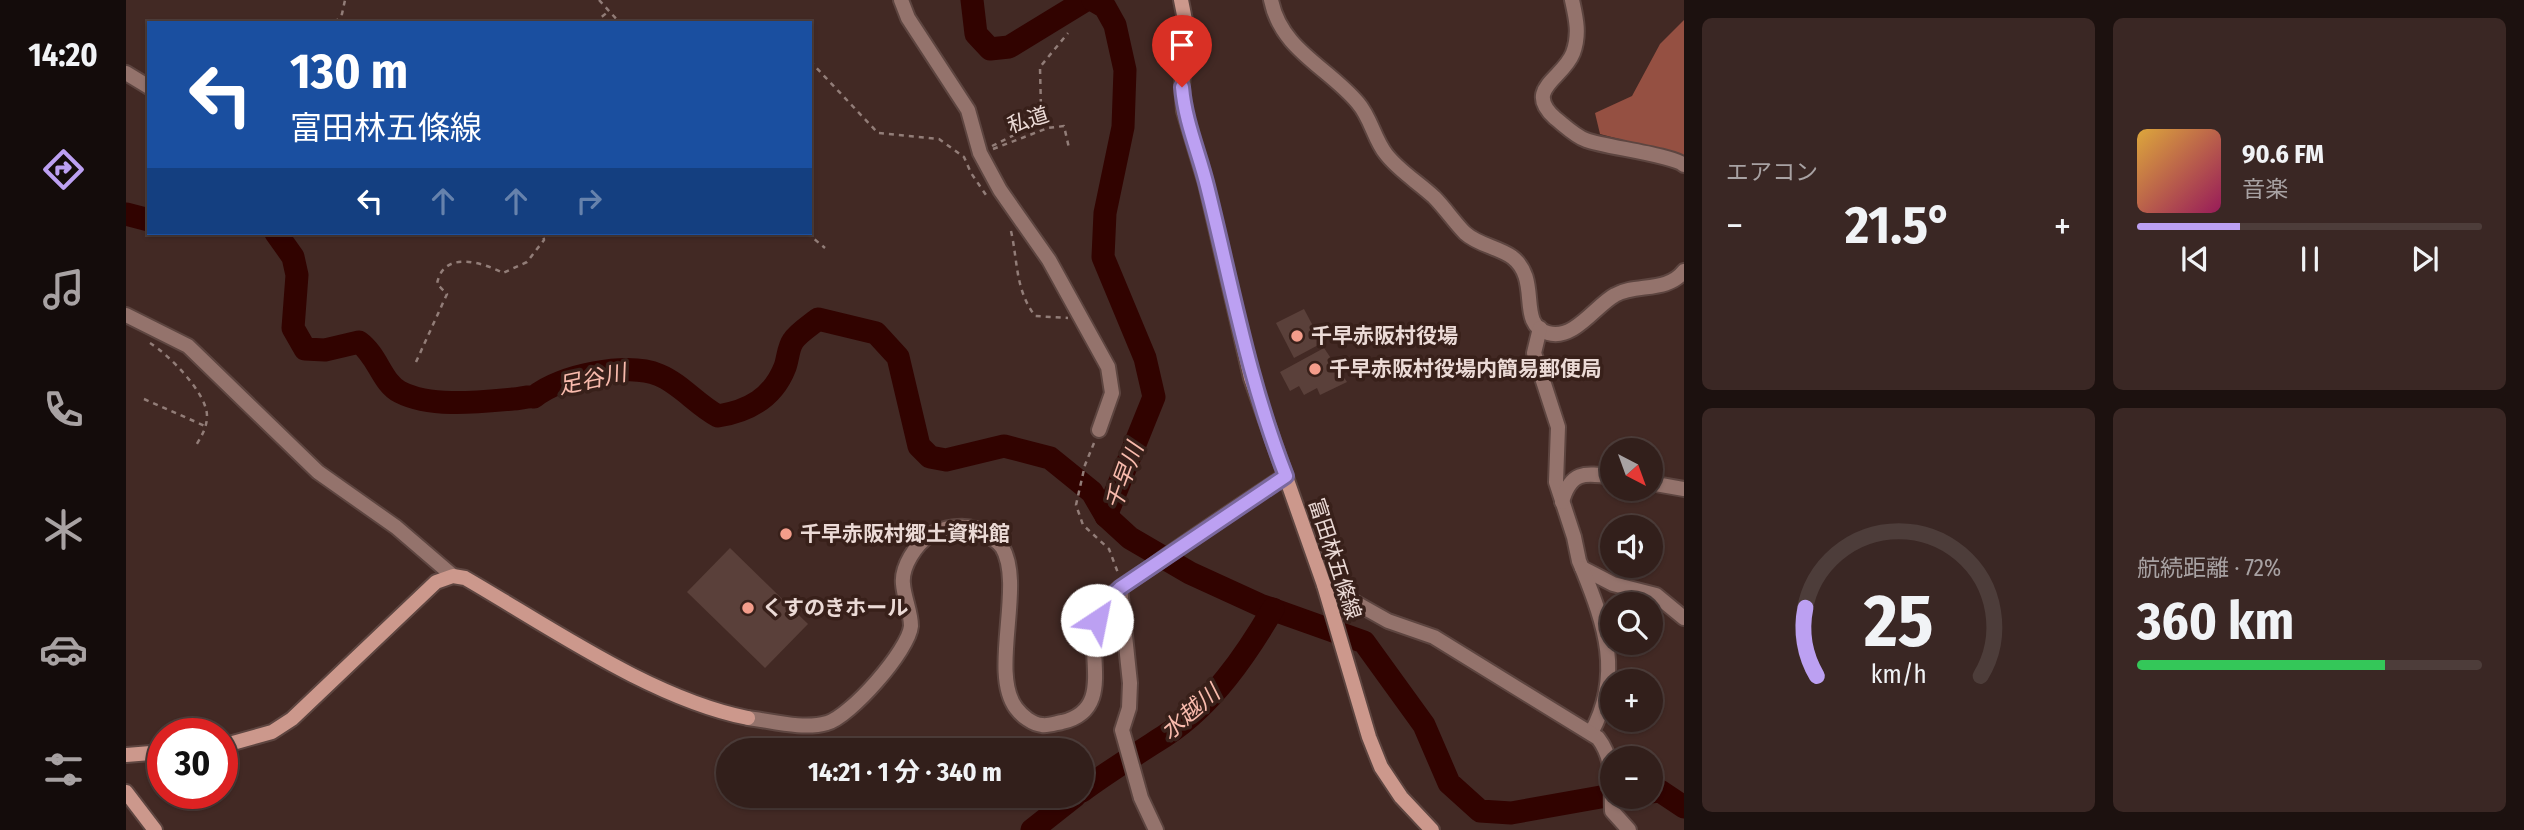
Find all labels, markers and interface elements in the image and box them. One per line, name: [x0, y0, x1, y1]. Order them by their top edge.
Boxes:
pin: [1152, 15, 1212, 87]
icon: arrive: [1163, 26, 1201, 64]
text: 14:20: [28, 36, 98, 74]
text: 130 m: [290, 42, 408, 101]
icon: left: [175, 49, 266, 140]
street label: 私道: [1004, 101, 1052, 139]
text: 富田林五條線: [290, 109, 482, 147]
text: 90.6 FM: [2242, 139, 2324, 170]
icon: directions: [39, 145, 88, 194]
text: エアコン: [1726, 158, 1818, 186]
text: 音楽: [2242, 175, 2288, 203]
icon: left: [351, 182, 389, 220]
icon: ahead: [424, 182, 462, 220]
icon: ahead: [497, 182, 535, 220]
icon: right: [570, 182, 608, 220]
text: 21.5°: [1845, 194, 1952, 257]
text: −: [1726, 203, 1743, 249]
text: +: [2054, 203, 2071, 249]
icon: previous: [2176, 240, 2214, 278]
icon: pause: [2291, 240, 2329, 278]
icon: next: [2406, 240, 2444, 278]
icon: music: [39, 265, 88, 314]
place label: 千早赤阪村役場: [1311, 323, 1458, 349]
marker: 千早赤阪村役場: [1289, 328, 1305, 344]
place label: 千早赤阪村役場内簡易郵便局: [1329, 356, 1602, 382]
water label: 足谷川: [555, 358, 632, 400]
marker: 千早赤阪村役場内簡易郵便局: [1307, 361, 1323, 377]
icon: phone: [39, 385, 88, 434]
water label: 千早川: [1099, 436, 1150, 513]
north arrow: [1600, 438, 1662, 500]
map controls: [1600, 438, 1663, 809]
street label: 富田林五條線: [1303, 495, 1367, 623]
icon: climate: [39, 505, 88, 554]
button: sound: [1600, 515, 1663, 578]
place label: 千早赤阪村郷土資料館: [800, 521, 1010, 547]
marker: 千早赤阪村郷土資料館: [778, 526, 794, 542]
text: 航続距離 · 72%: [2137, 554, 2281, 582]
text: 25: [1863, 578, 1933, 665]
position arrow: [1060, 583, 1134, 657]
text: 360 km: [2137, 590, 2294, 653]
button: search: [1600, 592, 1663, 655]
place label: くすのきホール: [762, 595, 908, 621]
marker: くすのきホール: [740, 600, 756, 616]
icon: car: [39, 625, 88, 674]
text: km/h: [1871, 660, 1926, 690]
button: +: [1600, 669, 1663, 732]
water label: 水越川: [1155, 677, 1227, 745]
speed limit sign: 30: [147, 718, 238, 809]
icon: filters: [39, 745, 88, 794]
button: −: [1600, 746, 1663, 809]
text: 14:21 · 1 分 · 340 m: [808, 757, 1002, 788]

